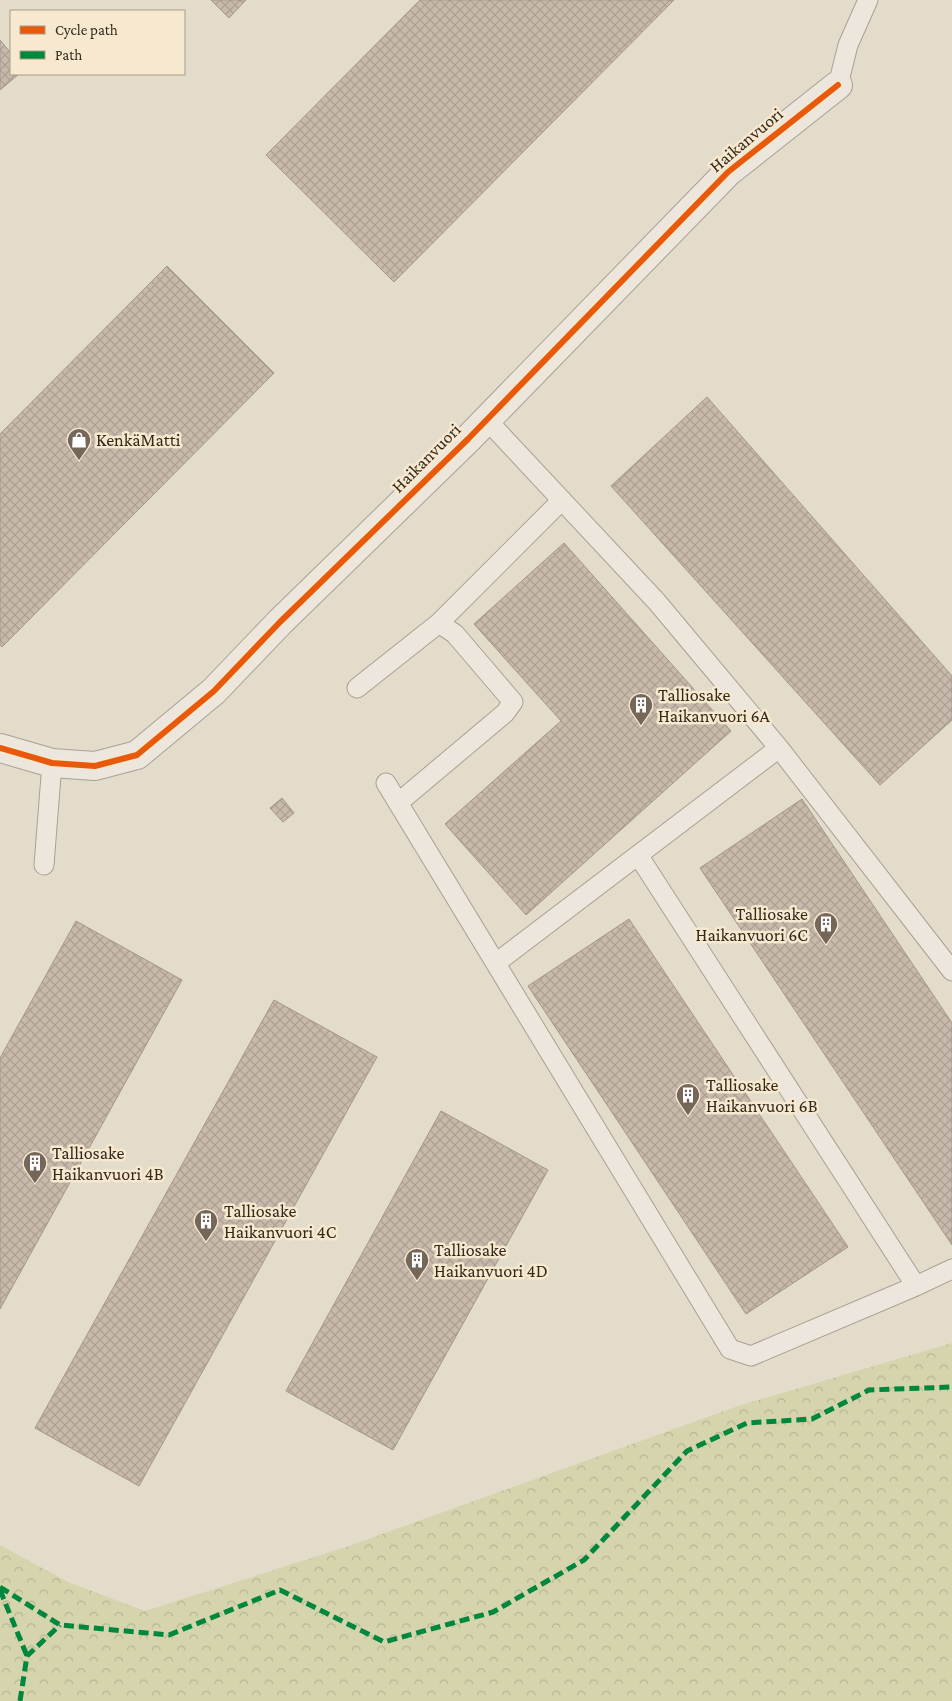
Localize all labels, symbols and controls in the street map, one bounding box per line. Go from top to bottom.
legend [10,10,185,75]
text: Cycle path [55,22,118,39]
text: Path [55,47,82,63]
street label: Haikanvuori [705,103,787,176]
street label: Haikanvuori [387,419,465,497]
shop icon: KenkäMatti [66,427,92,461]
place label: KenkäMatti [96,430,181,450]
place label: Talliosake Haikanvuori 6A [658,685,771,726]
building icon: Talliosake Haikanvuori 6A [628,692,654,726]
place label: Talliosake Haikanvuori 6C [696,904,808,945]
building icon: Talliosake Haikanvuori 6C [813,911,839,945]
place label: Talliosake Haikanvuori 6B [706,1075,818,1116]
building icon: Talliosake Haikanvuori 6B [675,1082,701,1116]
place label: Talliosake Haikanvuori 4B [52,1143,164,1184]
building icon: Talliosake Haikanvuori 4B [22,1150,48,1184]
place label: Talliosake Haikanvuori 4C [224,1201,337,1242]
building icon: Talliosake Haikanvuori 4C [193,1208,219,1242]
place label: Talliosake Haikanvuori 4D [434,1240,548,1281]
building icon: Talliosake Haikanvuori 4D [404,1247,430,1281]

